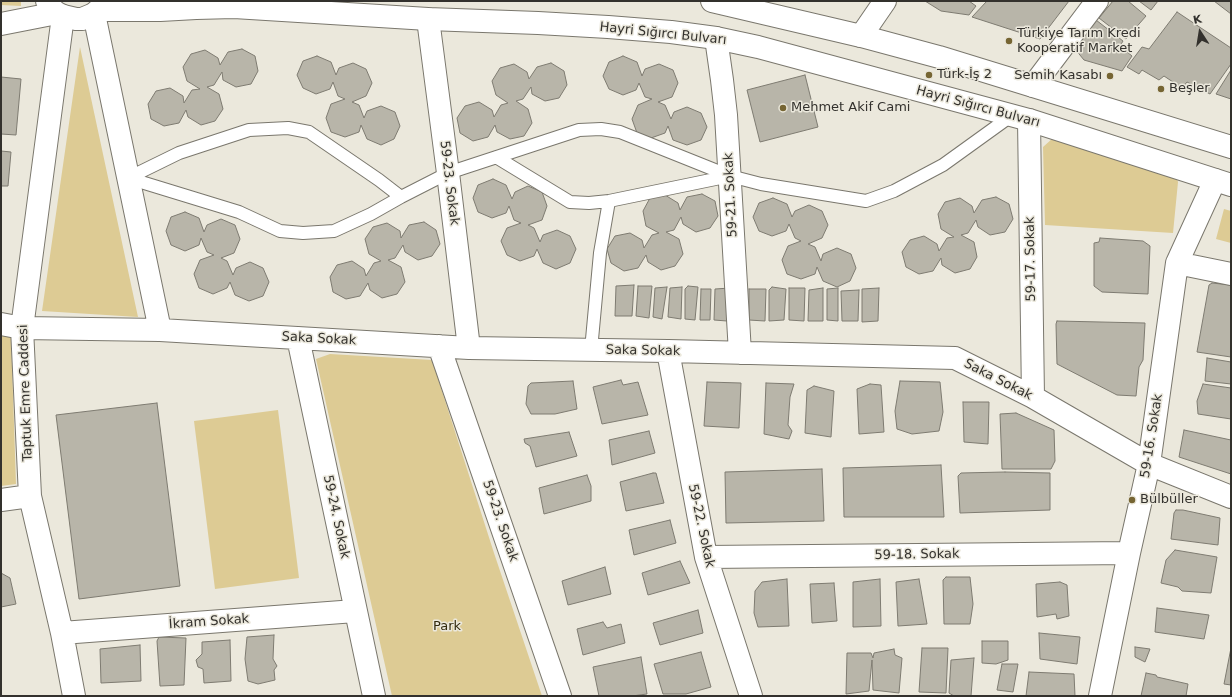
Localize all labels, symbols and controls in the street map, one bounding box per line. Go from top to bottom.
north arrow [1180,12,1220,52]
text: K [1192,13,1203,27]
street label: Hayri Sığırcı Bulvarı [599,20,727,48]
place label: Türkiye Tarım Kredi Kooperatif Market [1017,26,1141,57]
marker: Türkiye Tarım Kredi Kooperatif Market [1004,36,1014,46]
place label: Türk-İş 2 [937,67,992,83]
place label: Semih Kasabı [1014,68,1102,84]
marker: Türk-İş 2 [924,70,934,80]
marker: Semih Kasabı [1105,71,1115,81]
place label: Beşler [1169,81,1210,97]
street label: Hayri Sığırcı Bulvarı [914,83,1042,131]
marker: Beşler [1156,84,1166,94]
place label: Mehmet Akif Cami [791,100,910,116]
marker: Mehmet Akif Cami [778,103,788,113]
street label: 59-23. Sokak [436,140,462,226]
street label: 59-21. Sokak [721,152,741,238]
street label: 59-17. Sokak [1022,216,1040,302]
street label: Taptuk Emre Caddesi [16,324,36,462]
street label: Saka Sokak [281,329,357,349]
street label: Saka Sokak [606,343,680,359]
street label: Saka Sokak [961,356,1035,404]
street label: 59-16. Sokak [1138,393,1166,479]
street label: 59-24. Sokak [320,474,352,560]
street label: 59-23. Sokak [479,478,521,564]
street label: 59-22. Sokak [685,483,717,569]
place label: Bülbüller [1140,492,1198,508]
marker: Bülbüller [1127,495,1137,505]
street label: 59-18. Sokak [874,546,960,564]
street label: İkram Sokak [168,611,250,633]
park label: Park [433,619,461,635]

